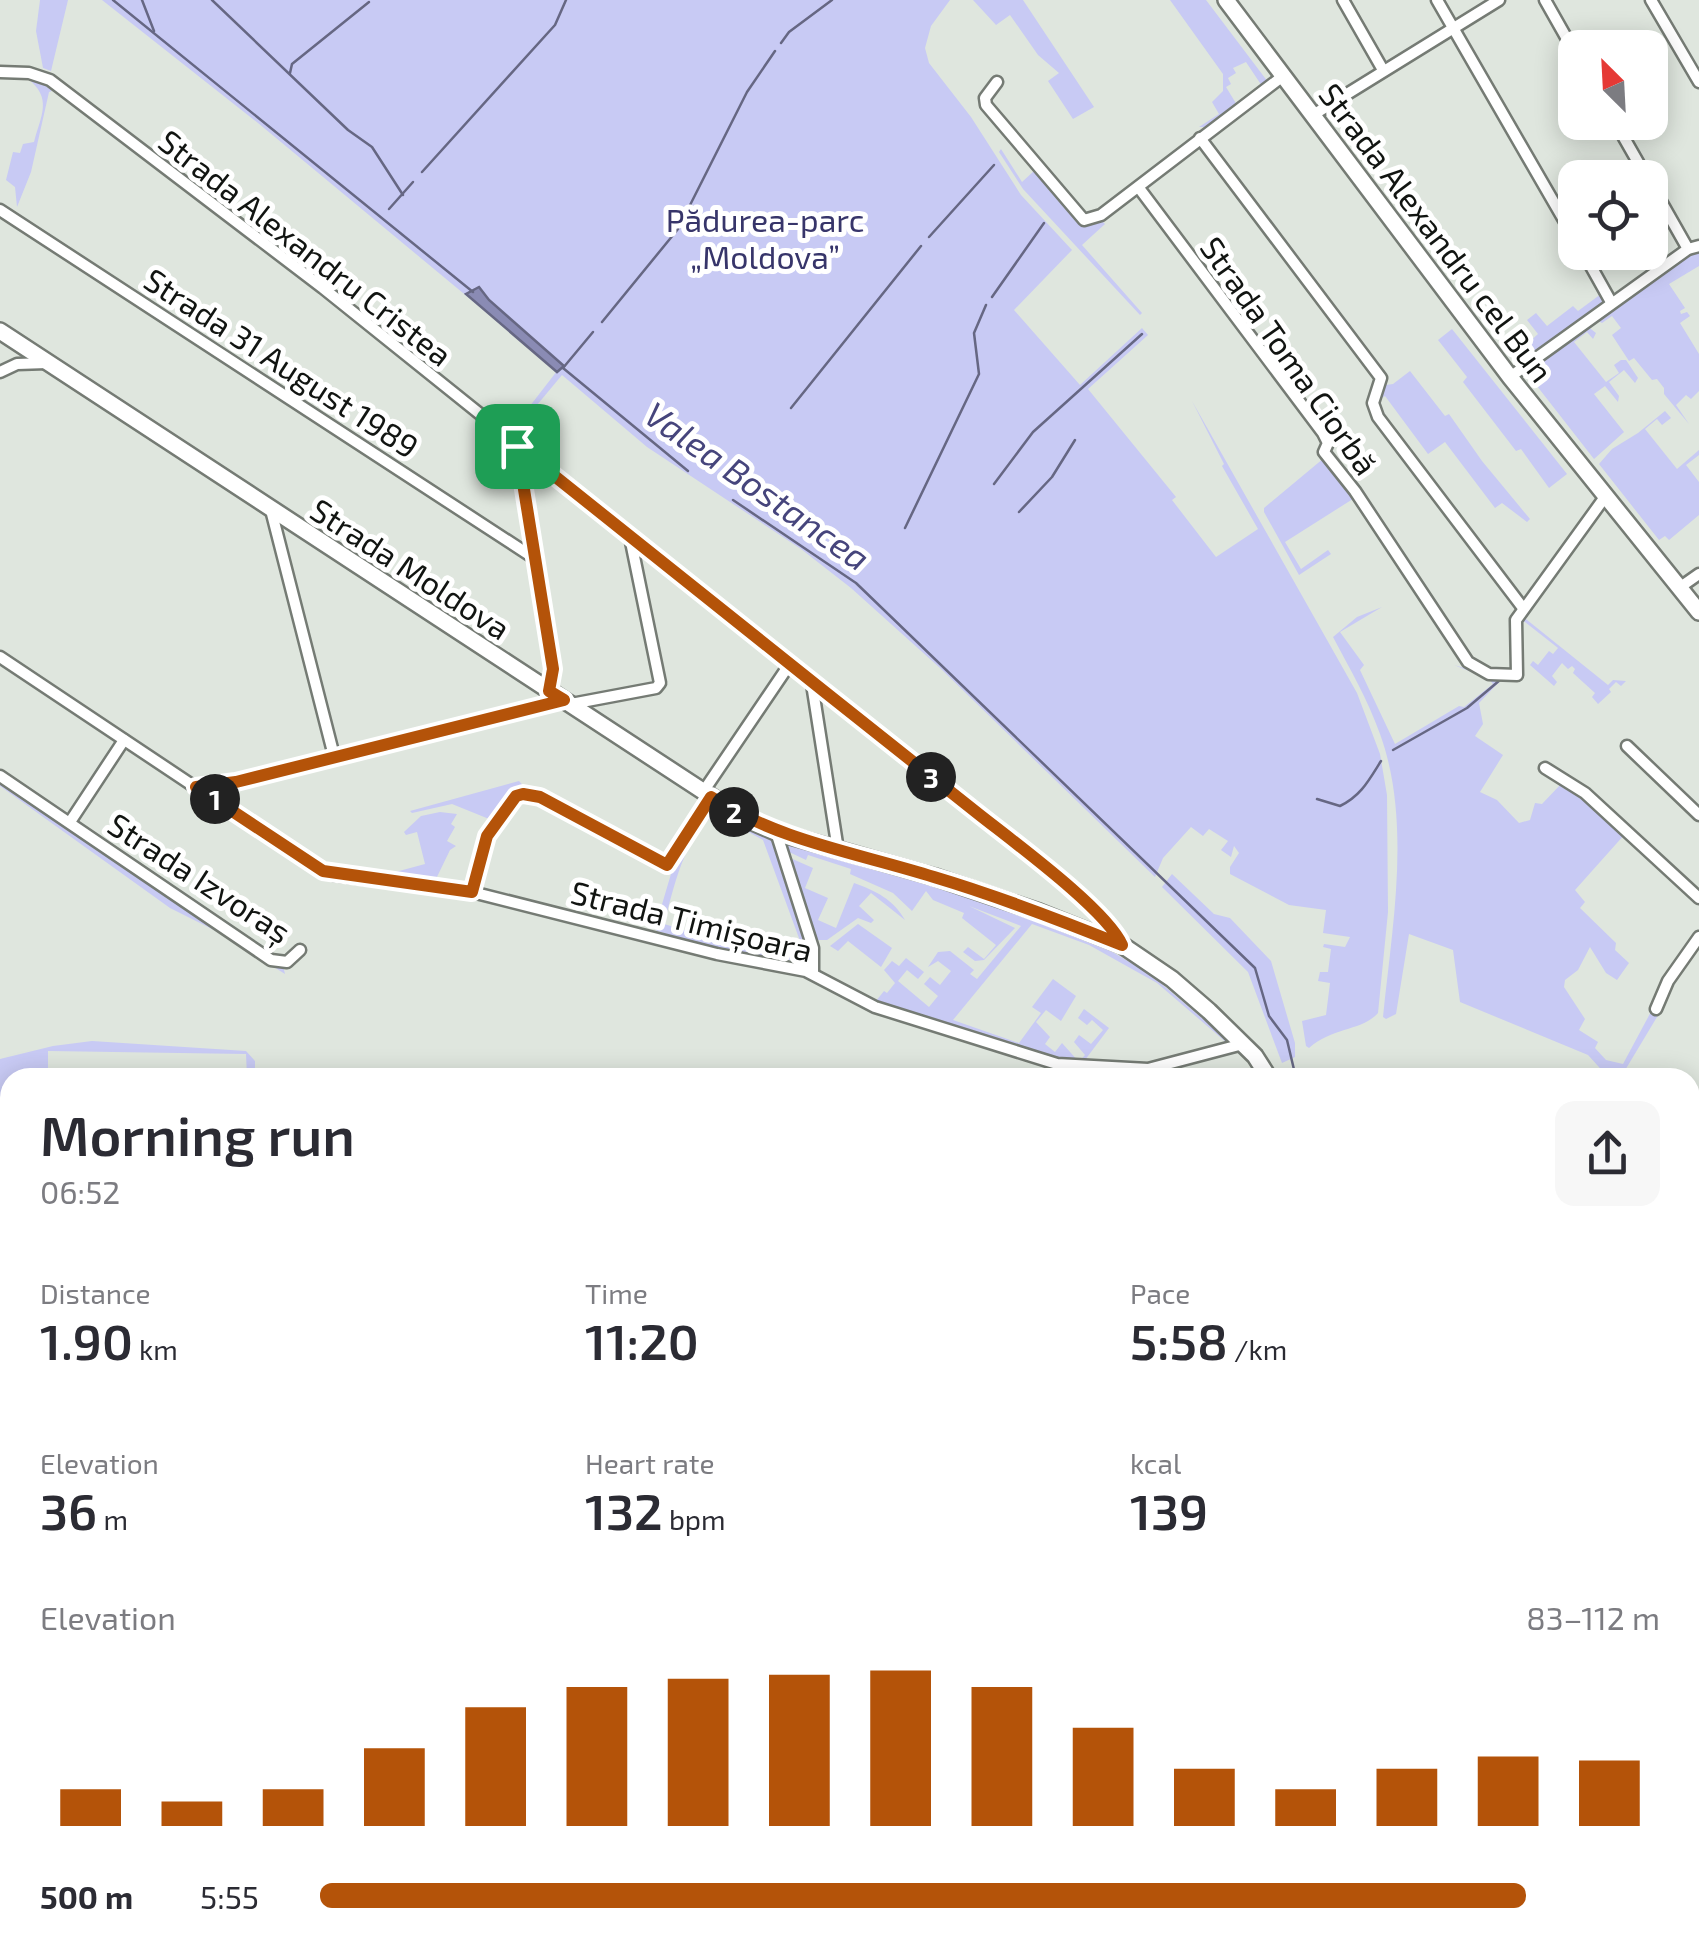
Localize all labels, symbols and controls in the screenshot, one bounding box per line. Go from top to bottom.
north arrow [1558,30,1668,140]
map controls [1558,30,1668,270]
street label: Strada Alexandru cel Bun [1312,75,1562,389]
street label: Strada Alexandru Cristea [152,121,460,373]
button: locate [1558,160,1668,270]
park label: Pădurea-parc „Moldova” [666,200,864,275]
street label: Strada Toma Ciorbă [1194,229,1386,481]
street label: Strada 31 August 1989 [138,259,426,465]
water label: Valea Bostancea [637,392,879,578]
pin [475,404,560,489]
icon: arrive [490,419,545,474]
street label: Strada Moldova [304,489,518,647]
pin: 3 [906,752,956,802]
text: 3 [923,760,939,794]
pin: 1 [190,774,240,824]
text: 1 [209,782,221,816]
pin: 2 [709,787,759,837]
text: 2 [726,795,742,829]
street label: Strada Izvoraș [100,804,298,953]
street label: Strada Timișoara [567,872,817,971]
text: Morning run [40,1101,355,1167]
button: share [1555,1101,1660,1206]
text: 06:52 [40,1172,120,1210]
text: Distance [40,1276,151,1310]
text: Time [585,1276,648,1310]
text: Pace [1130,1276,1190,1310]
text: 1.90 [40,1310,133,1370]
text: 11:20 [585,1310,699,1370]
text: 5:58 [1130,1310,1228,1370]
text: km [133,1332,178,1366]
text: /km [1228,1332,1287,1366]
text: Elevation [40,1446,159,1480]
text: Heart rate [585,1446,715,1480]
text: kcal [1130,1446,1181,1480]
text: 36 [40,1480,97,1540]
text: 132 [585,1480,663,1540]
text: 139 [1130,1480,1208,1540]
text: m [97,1502,128,1536]
text: bpm [663,1502,726,1536]
text: Elevation [40,1598,176,1636]
text: 83–112 m [1526,1598,1660,1636]
text: 500 m [40,1877,133,1915]
text: 5:55 [200,1877,259,1915]

